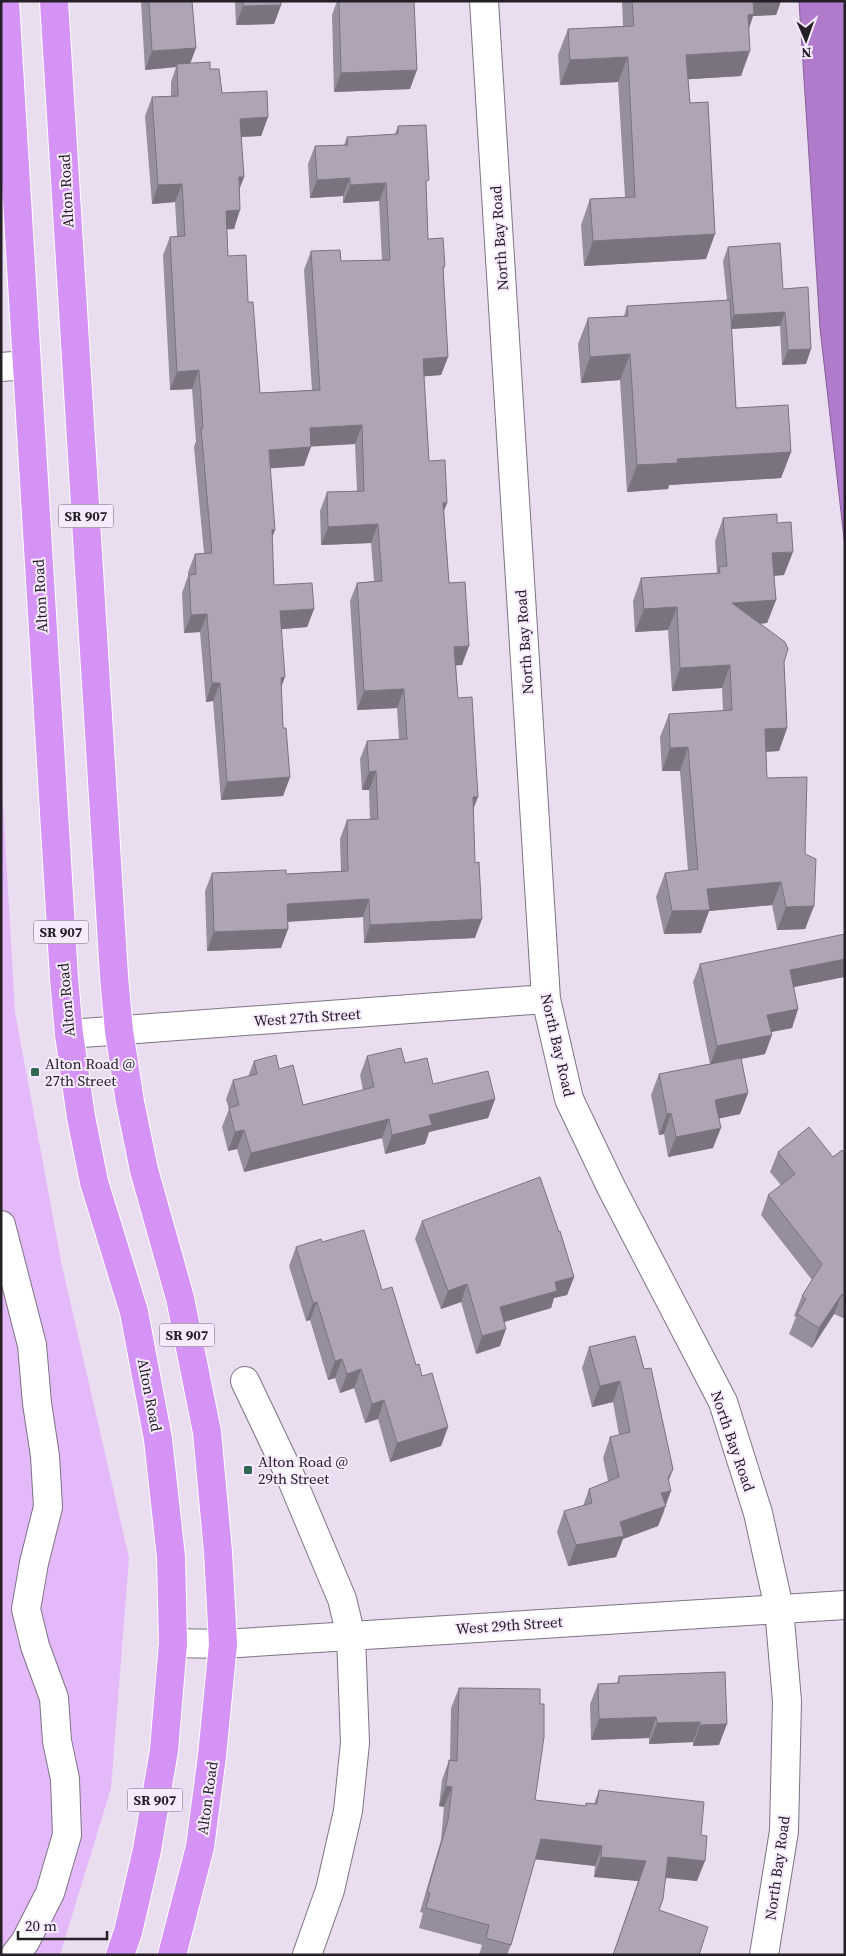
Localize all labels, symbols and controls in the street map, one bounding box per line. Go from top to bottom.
north arrow [781,15,831,65]
text: N [801,43,812,63]
street label: Alton Road [54,153,78,229]
street label: North Bay Road [485,184,513,291]
road number: SR 907 [58,504,114,528]
street label: Alton Road [28,558,52,634]
street label: North Bay Road [510,588,538,695]
road number: SR 907 [34,920,88,944]
street label: Alton Road [52,962,80,1038]
street label: North Bay Road [536,991,580,1099]
street label: West 27th Street [253,1003,361,1031]
place label: Alton Road @ 27th Street [45,1053,135,1091]
marker: Alton Road @ 27th Street [29,1066,41,1078]
road number: SR 907 [160,1324,214,1346]
street label: Alton Road [133,1357,167,1434]
street label: North Bay Road [706,1388,760,1495]
place label: Alton Road @ 29th Street [258,1451,348,1489]
marker: Alton Road @ 29th Street [242,1464,254,1476]
street label: West 29th Street [455,1611,563,1639]
street label: Alton Road [191,1759,223,1836]
road number: SR 907 [128,1788,182,1812]
street label: North Bay Road [759,1814,795,1922]
scale bar [18,1908,106,1940]
text: 20 m [25,1915,57,1936]

